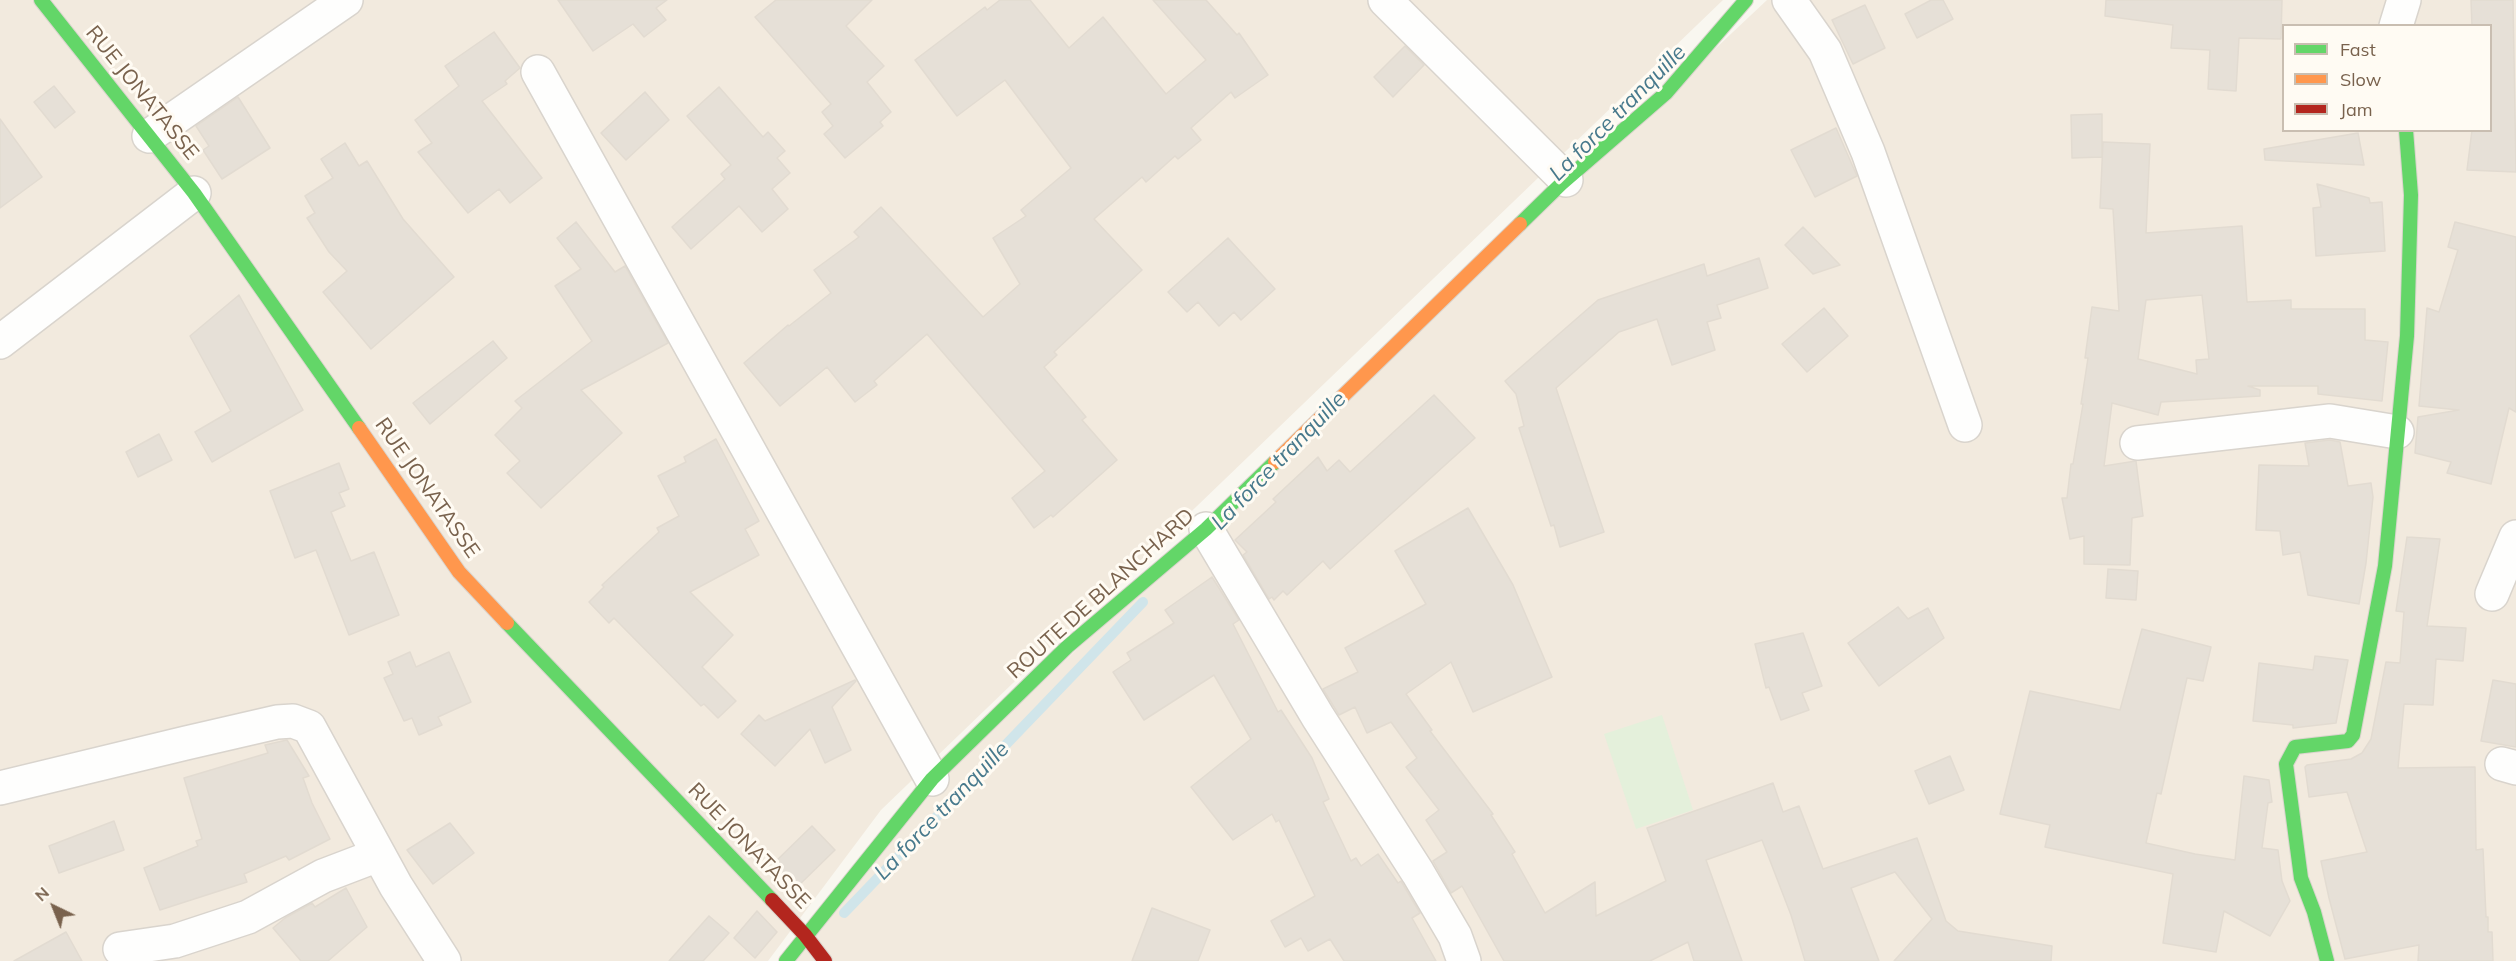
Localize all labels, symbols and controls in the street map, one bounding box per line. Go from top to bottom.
street label: RUE JONATASSE [80,21,204,165]
legend [2282,24,2492,132]
text: Fast [2340,38,2376,61]
water label: La force tranquille [1544,39,1692,187]
text: Slow [2340,68,2381,91]
text: Jam [2340,98,2373,121]
water label: La force tranquille [1206,386,1352,536]
street label: RUE JONATASSE [369,413,485,563]
street label: ROUTE DE BLANCHARD [1002,503,1200,685]
water label: La force tranquille [869,736,1015,886]
street label: RUE JONATASSE [683,778,815,914]
north arrow [24,877,84,937]
text: N [30,882,53,905]

